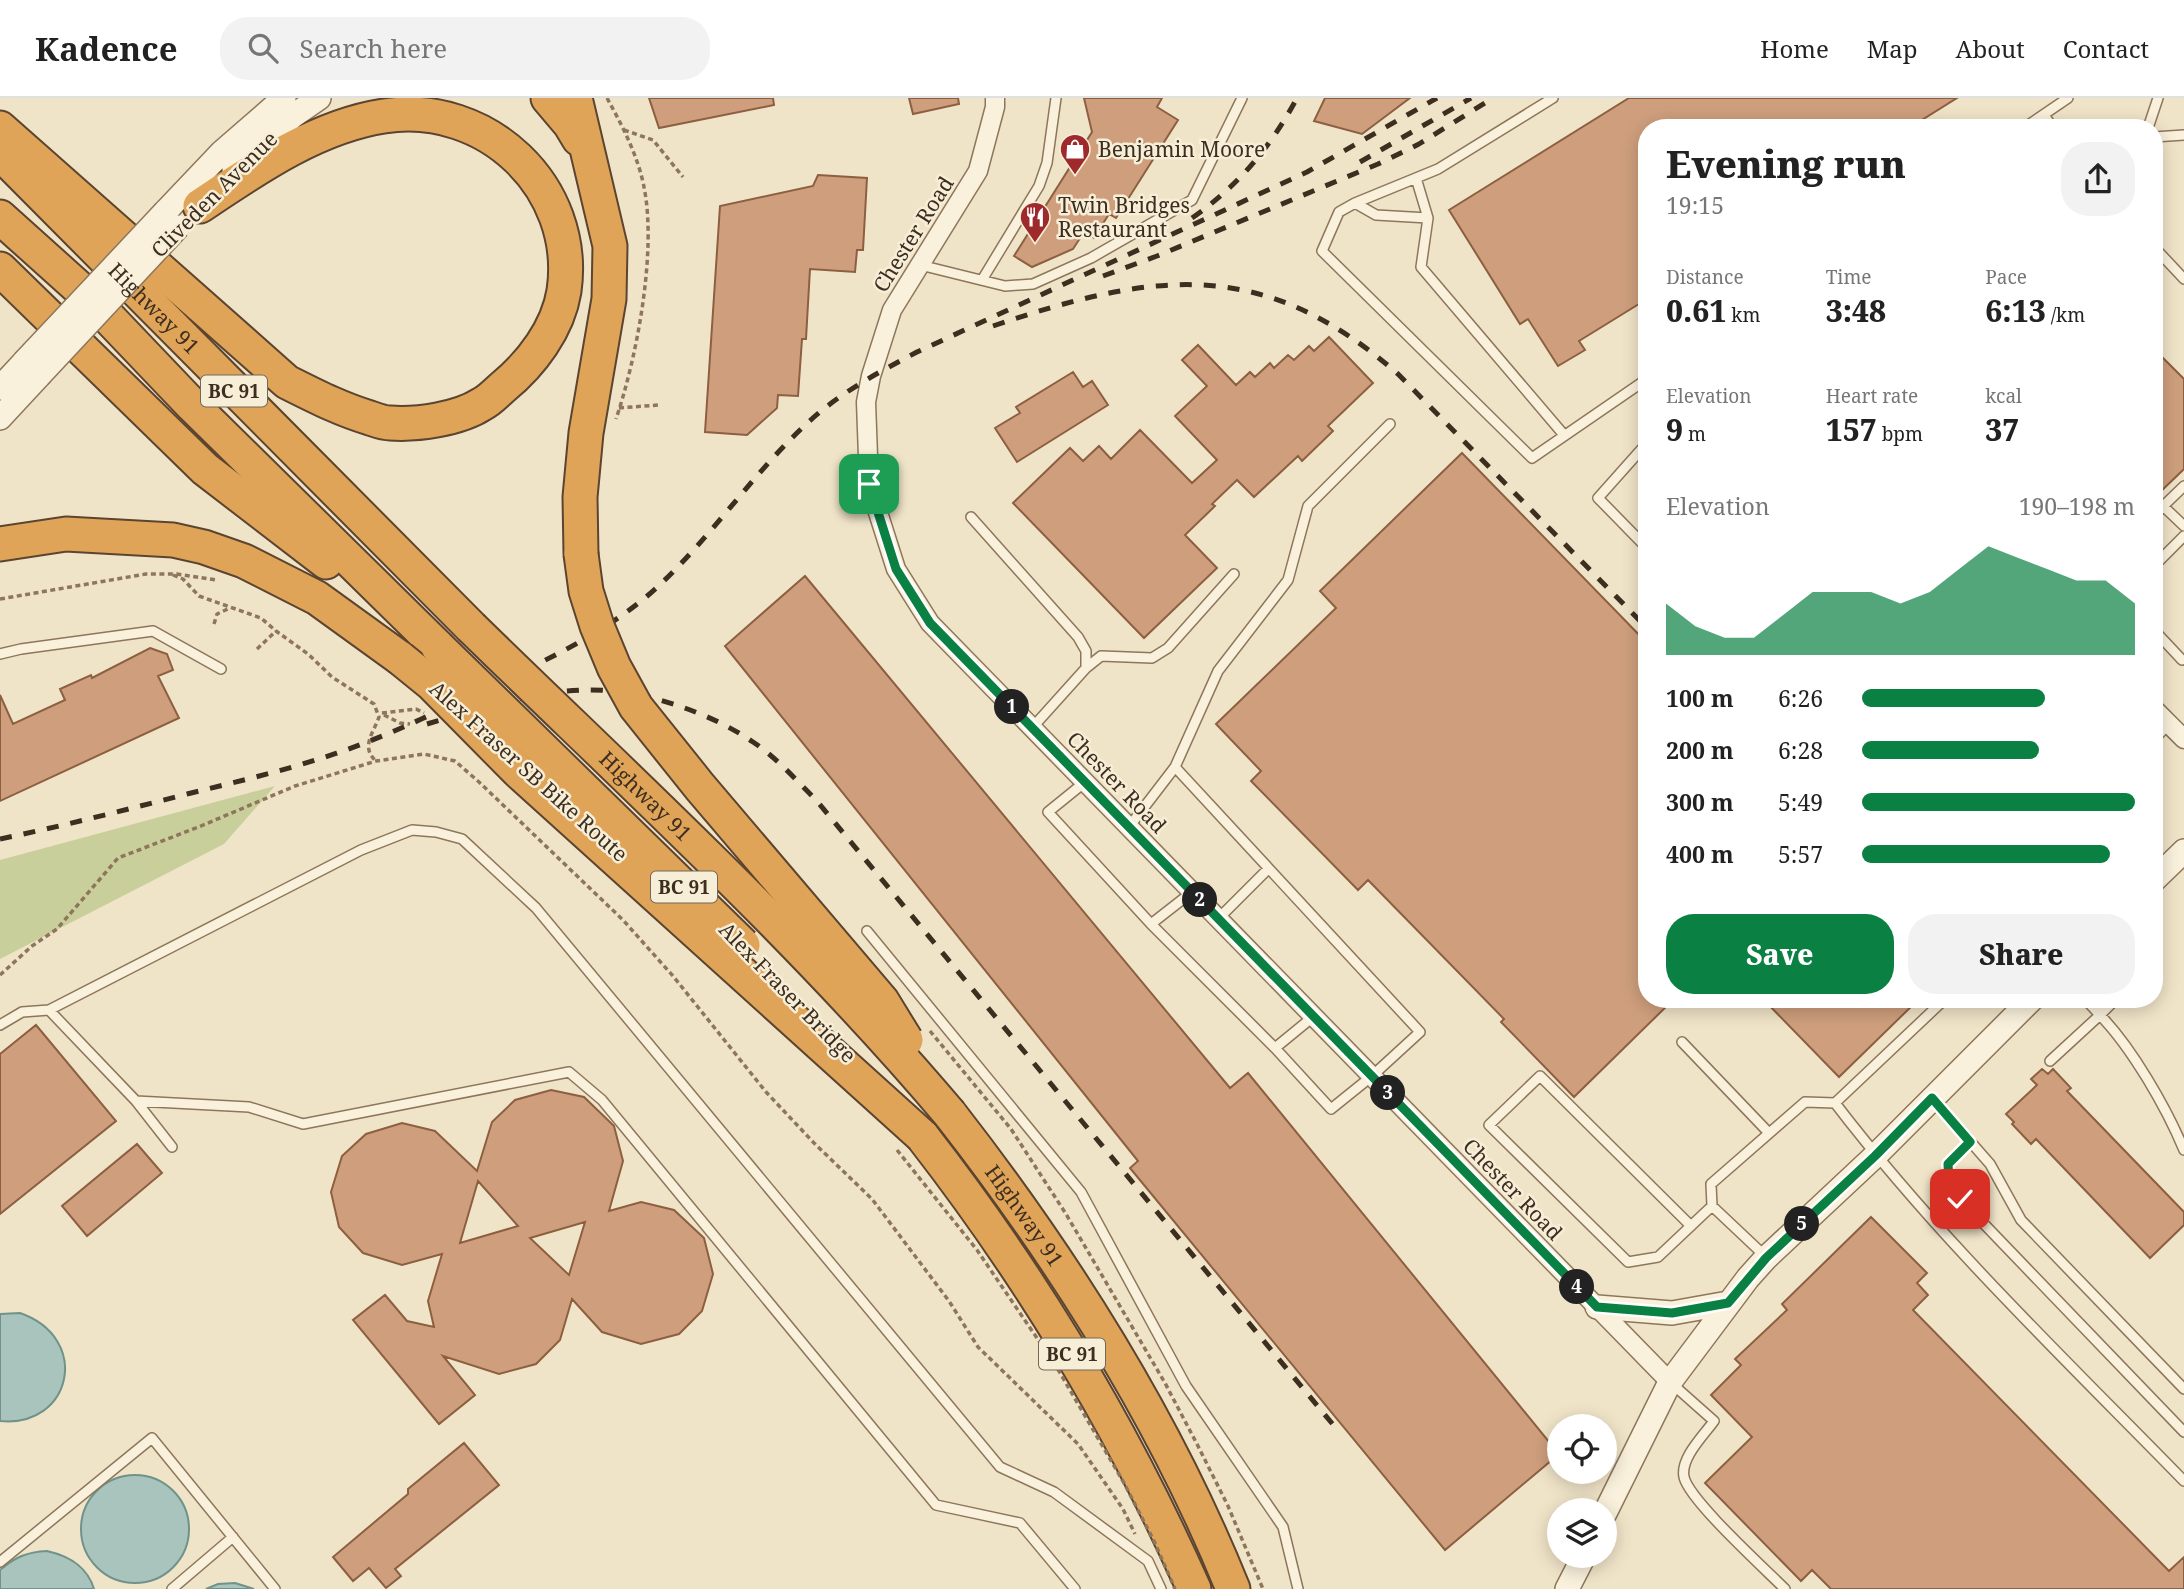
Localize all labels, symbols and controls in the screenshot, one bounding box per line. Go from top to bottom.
search box [220,17,710,80]
text: Kadence [35,26,178,71]
icon: search [244,29,282,67]
text: Search here [300,30,447,66]
text: Home [1760,32,1829,65]
text: Map [1867,32,1918,65]
text: About [1956,32,2025,65]
text: Contact [2063,32,2149,65]
street label: Cliveden Avenue [145,125,283,263]
shop icon: Benjamin Moore [1058,132,1092,176]
place label: Benjamin Moore [1098,135,1265,163]
text: Evening run [1666,137,1906,189]
button: share [2061,142,2135,216]
street label: Chester Road [866,171,960,297]
text: 19:15 [1666,189,1724,221]
place label: Twin Bridges Restaurant [1058,191,1190,243]
restaurant icon: Twin Bridges Restaurant [1018,200,1052,244]
street label: Highway 91 [103,256,206,360]
text: Distance [1666,264,1744,290]
text: Time [1826,264,1872,290]
text: Pace [1985,264,2027,290]
text: 0.61 [1666,290,1726,331]
text: 3:48 [1826,290,1886,331]
text: 6:13 [1985,290,2046,331]
text: km [1726,302,1760,328]
text: /km [2046,302,2085,328]
road number: BC 91 [201,376,267,406]
text: Elevation [1666,383,1752,409]
text: Heart rate [1826,383,1918,409]
text: kcal [1985,383,2022,409]
text: 9 [1666,409,1683,450]
text: 157 [1826,409,1877,450]
text: 37 [1985,409,2019,450]
text: m [1683,421,1706,447]
text: bpm [1877,421,1923,447]
pin [839,454,899,514]
icon: arrive [850,465,888,503]
text: Elevation [1666,490,1770,522]
text: 190–198 m [2019,490,2135,522]
street label: Alex Fraser SB Bike Route [424,674,634,868]
text: 100 m [1666,682,1734,714]
text: 6:26 [1778,682,1823,714]
pin: 1 [995,690,1030,724]
text: 1 [1006,693,1017,719]
street label: Chester Road [1061,725,1173,839]
text: 200 m [1666,734,1734,766]
text: 6:28 [1778,734,1823,766]
street label: Highway 91 [594,745,698,847]
text: 300 m [1666,786,1734,818]
text: 5:49 [1778,786,1823,818]
text: 400 m [1666,838,1734,870]
text: 5:57 [1778,838,1823,870]
road number: BC 91 [651,872,717,902]
pin: 2 [1182,882,1218,918]
text: 2 [1194,886,1205,912]
button: Save [1666,914,1894,994]
button: Share [1908,914,2135,994]
street label: Alex Fraser Bridge [713,915,863,1069]
pin: 3 [1370,1076,1406,1110]
text: 3 [1382,1079,1393,1105]
street label: Chester Road [1457,1132,1569,1246]
street label: Highway 91 [979,1159,1070,1272]
pin [1930,1169,1990,1229]
icon: check [1941,1180,1979,1218]
pin: 5 [1784,1206,1820,1242]
text: 5 [1796,1210,1807,1236]
pin: 4 [1560,1270,1594,1304]
text: 4 [1571,1273,1582,1299]
road number: BC 91 [1039,1338,1105,1370]
map controls [1547,1414,1617,1568]
button: locate [1547,1414,1617,1484]
button: layers [1547,1498,1617,1568]

